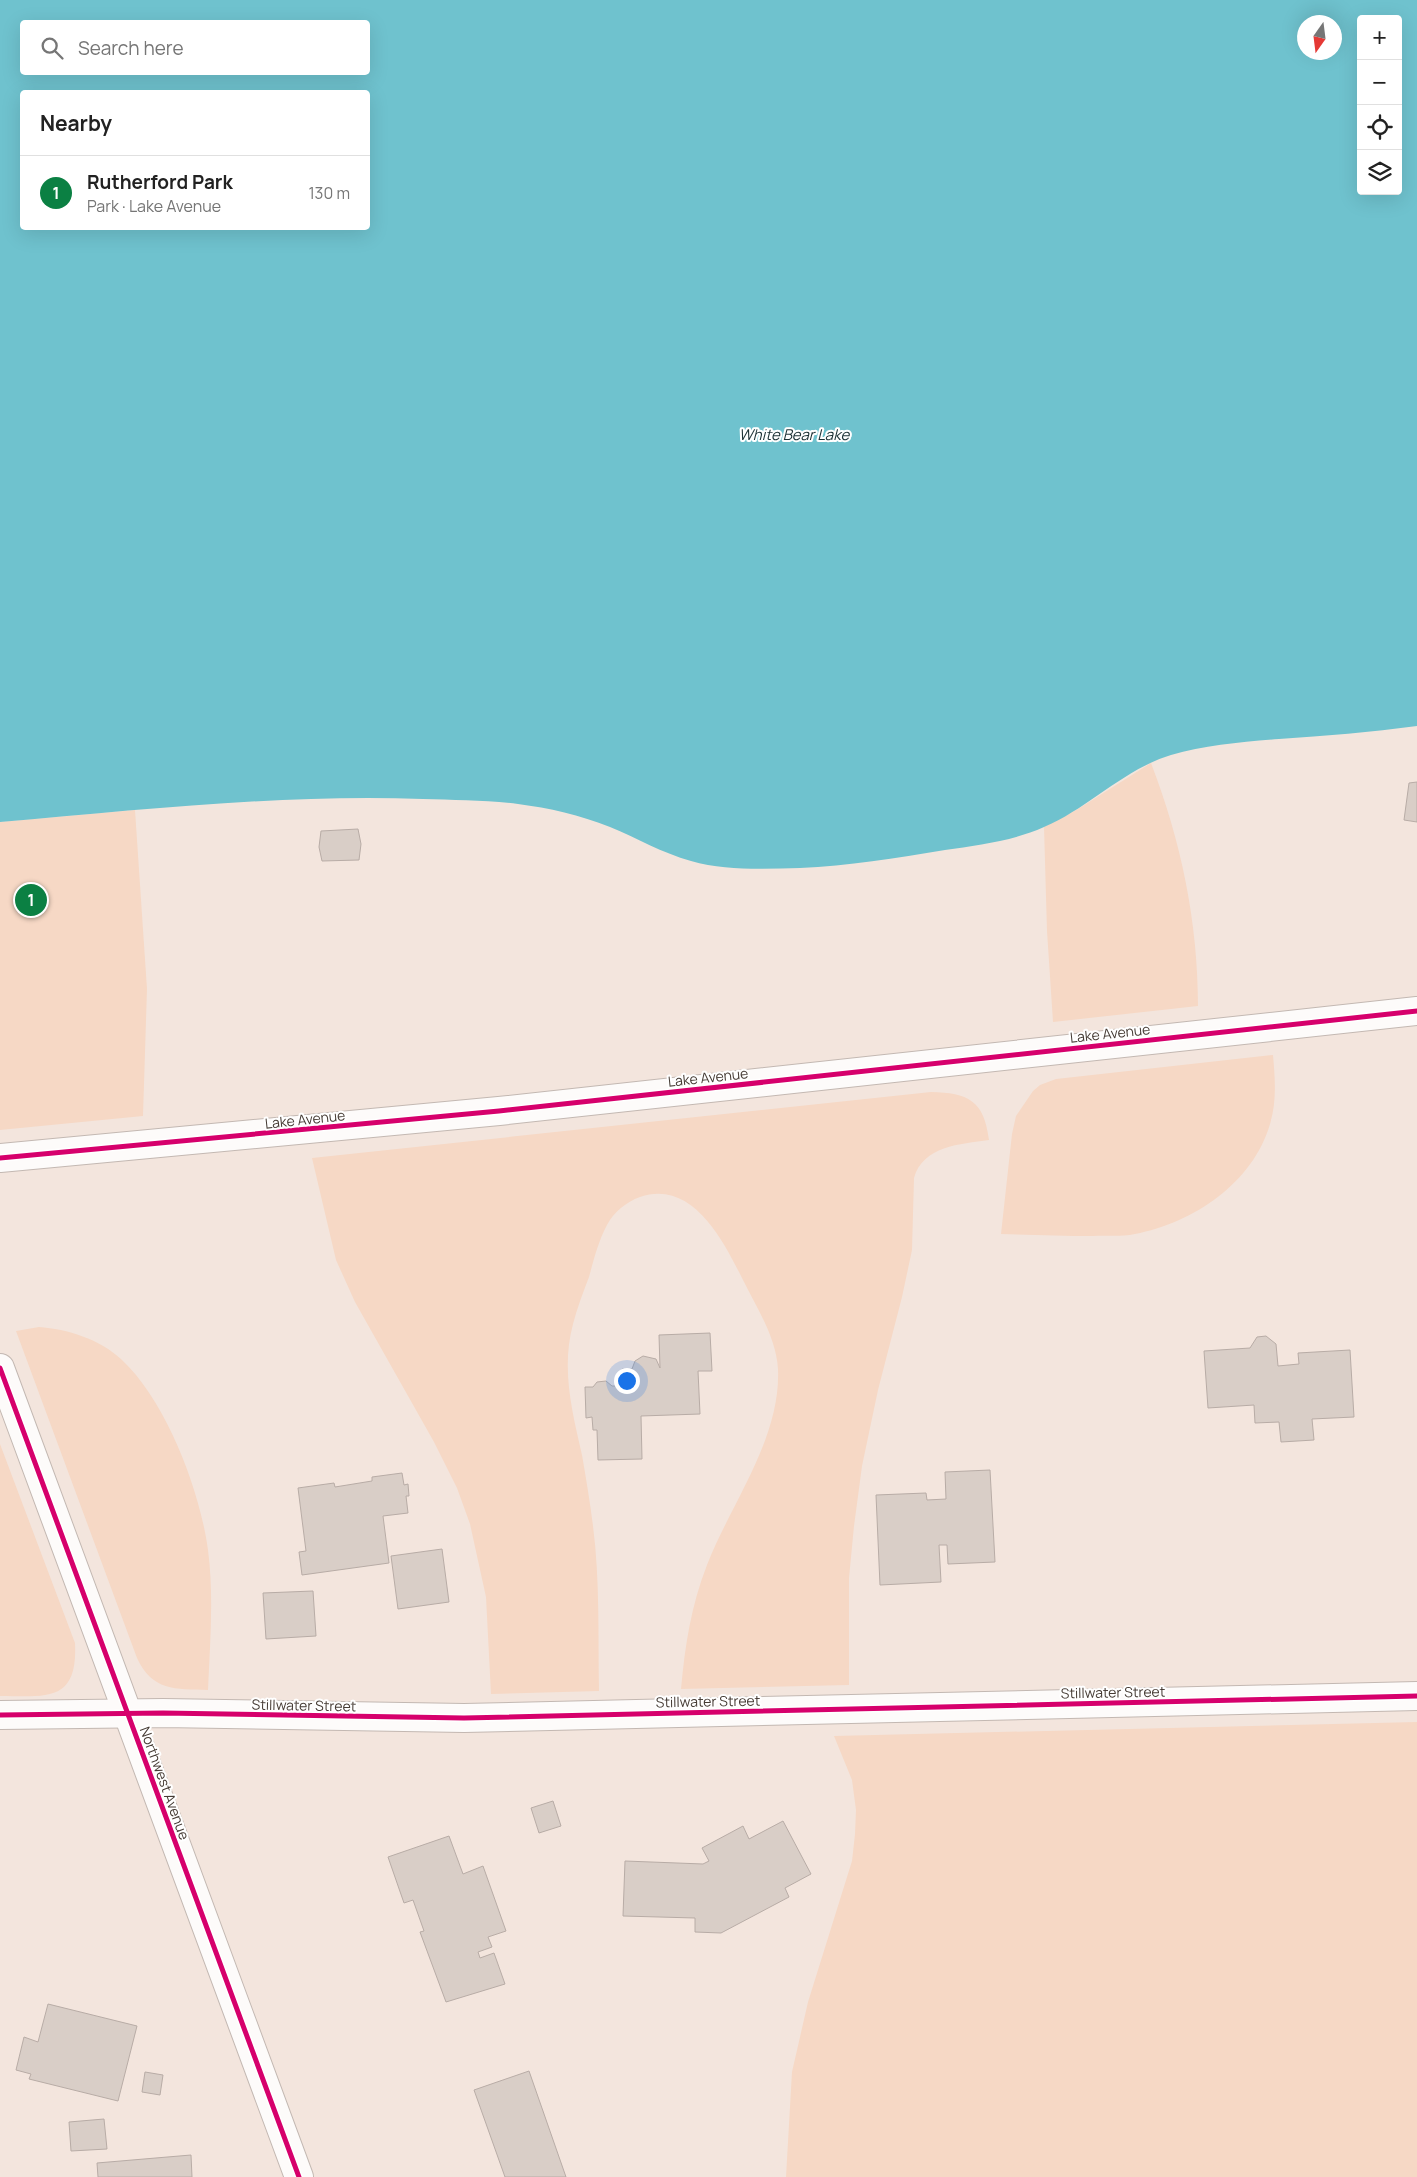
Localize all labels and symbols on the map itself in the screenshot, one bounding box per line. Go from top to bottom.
north arrow [1297,15,1342,60]
water label: White Bear Lake [739,424,850,445]
pin: 1 [15,881,47,919]
street label: Lake Avenue [1069,1019,1151,1047]
street label: Lake Avenue [667,1063,749,1091]
street label: Lake Avenue [264,1105,346,1133]
your location [614,1368,640,1394]
street label: Stillwater Street [1061,1682,1166,1702]
street label: Stillwater Street [656,1691,761,1711]
street label: Stillwater Street [252,1695,357,1715]
street label: Northwest Avenue [136,1724,194,1842]

